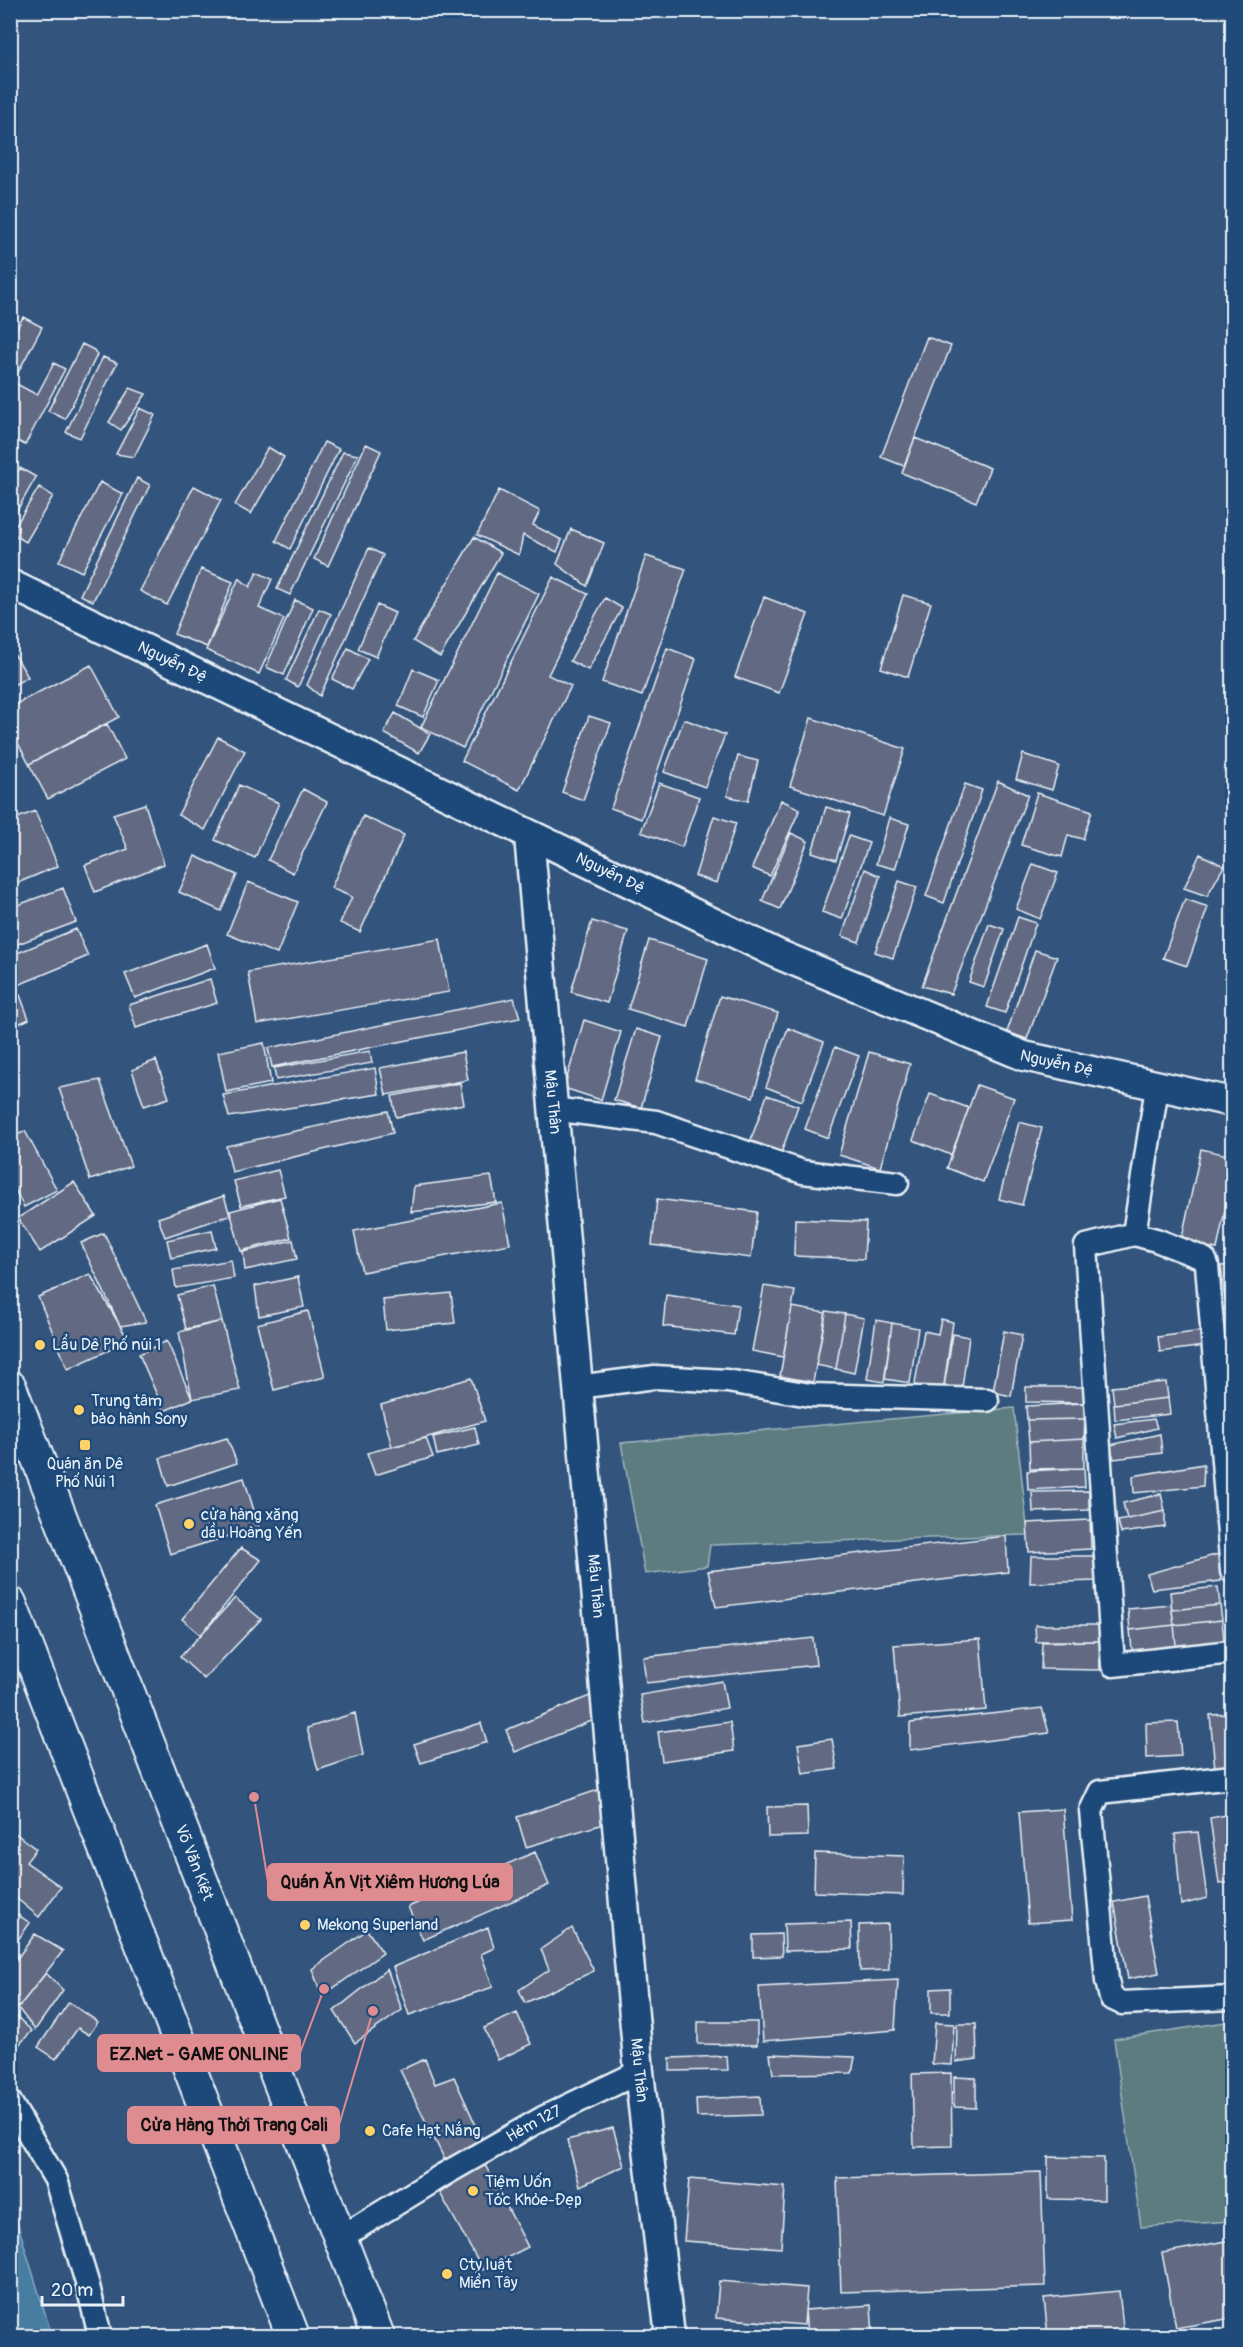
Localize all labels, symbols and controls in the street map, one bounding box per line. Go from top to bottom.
street label: Nguyễn Đệ [134,637,210,687]
street label: Nguyễn Đệ [572,848,648,898]
street label: Nguyễn Đệ [1018,1045,1095,1081]
street label: Mậu Thân [540,1069,565,1135]
place label: Lẩu Dê Phố núi 1 [52,1334,161,1355]
marker: Lẩu Dê Phố núi 1 [33,1338,47,1352]
place label: Trung tâm bảo hành Sony [91,1391,188,1429]
marker: Trung tâm bảo hành Sony [72,1403,86,1417]
marker: Quán ăn Dê Phố Núi 1 [78,1438,92,1452]
place label: Quán ăn Dê Phố Núi 1 [46,1454,124,1492]
place label: cửa hàng xăng dầu Hoàng Yến [201,1505,302,1543]
marker: cửa hàng xăng dầu Hoàng Yến [182,1517,196,1531]
street label: Mậu Thân [583,1553,609,1619]
street label: Võ Văn Kiệt [171,1822,218,1904]
callout: Quán Ăn Vịt Xiêm Hương Lúa [268,1864,512,1900]
text: Quán Ăn Vịt Xiêm Hương Lúa [280,1871,500,1894]
place label: Mekong Superland [317,1915,438,1935]
marker: Mekong Superland [298,1918,312,1932]
callout: EZ.Net - GAME ONLINE [98,2035,300,2071]
street label: Mậu Thân [626,2037,652,2103]
text: EZ.Net - GAME ONLINE [110,2043,289,2066]
street label: Hẻm 127 [503,2100,565,2147]
callout: Cửa Hàng Thời Trang Cali [128,2107,339,2143]
text: Cửa Hàng Thời Trang Cali [141,2114,327,2137]
place label: Cafe Hạt Nắng [382,2121,480,2141]
marker: Cafe Hạt Nắng [363,2124,377,2138]
place label: Tiệm Uốn Tóc Khỏe-Đẹp [485,2172,582,2210]
marker: Tiệm Uốn Tóc Khỏe-Đẹp [466,2184,480,2198]
place label: Cty luật Miền Tây [459,2255,518,2293]
marker: Cty luật Miền Tây [440,2267,454,2281]
scale bar [42,2269,123,2307]
text: 20 m [51,2279,93,2302]

